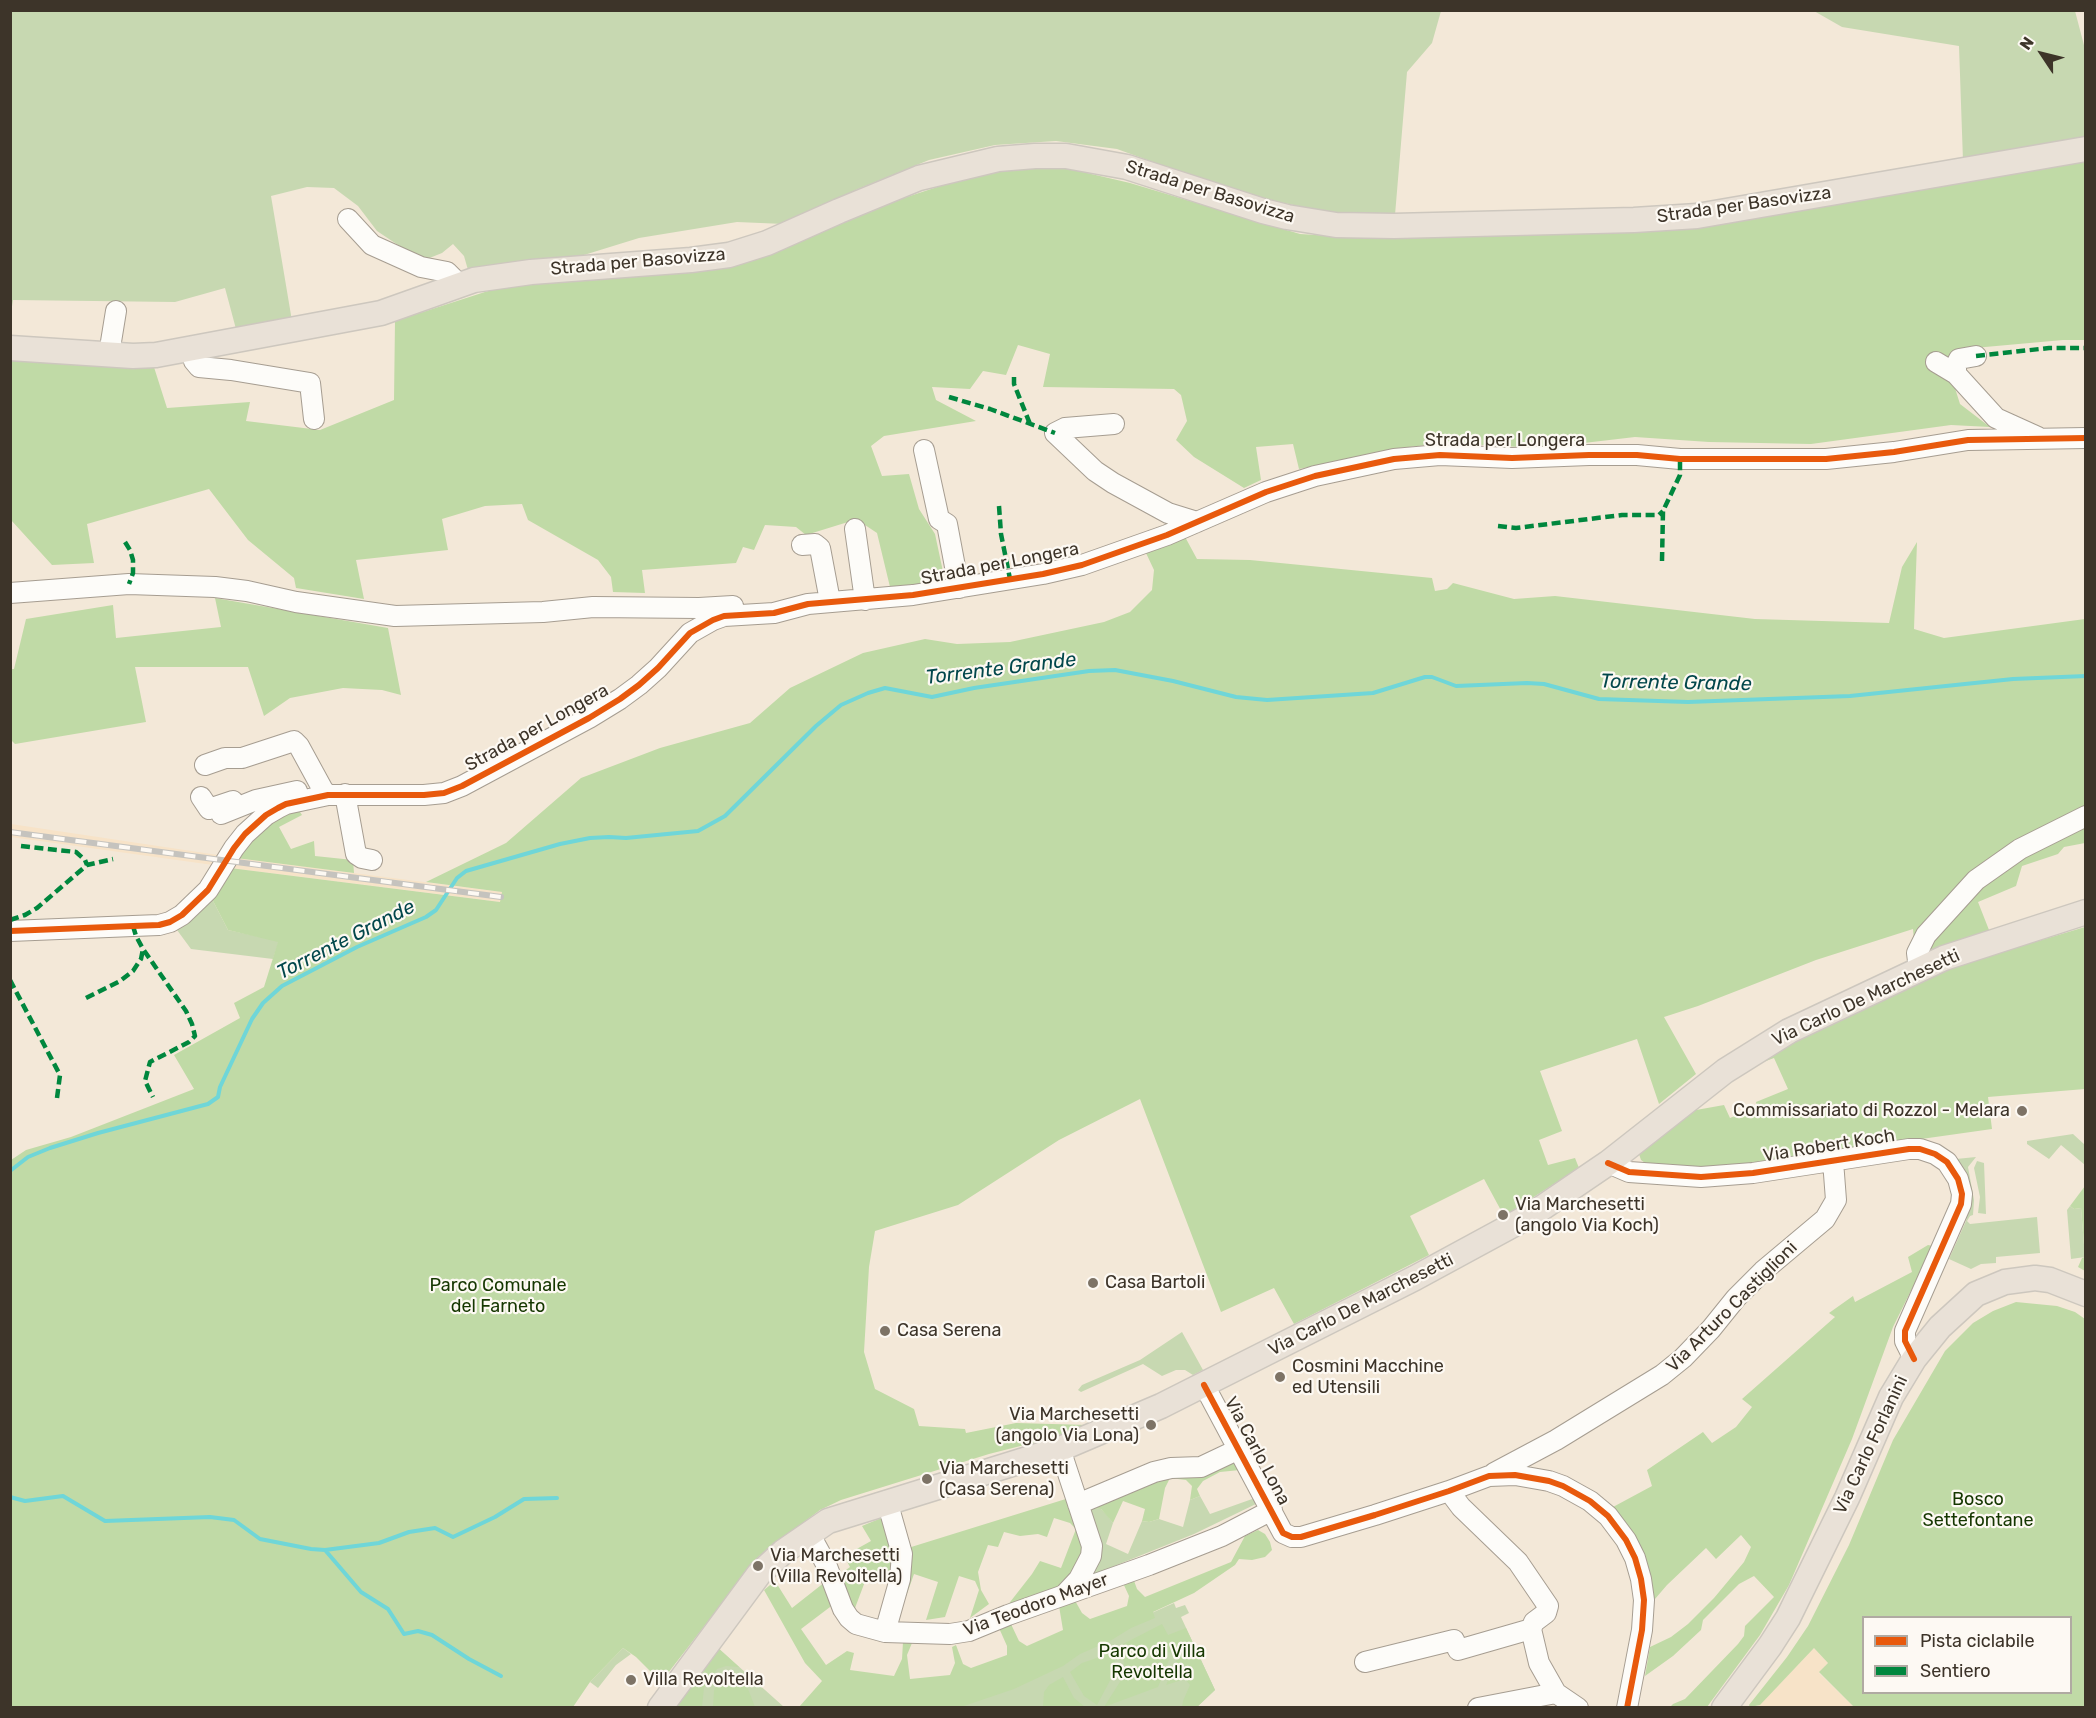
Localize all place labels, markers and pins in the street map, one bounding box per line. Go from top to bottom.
place label: Commissariato di Rozzol - Melara [1733,1100,2010,1122]
marker: Commissariato di Rozzol - Melara [2015,1104,2029,1118]
place label: Via Marchesetti (angolo Via Koch) [1515,1194,1659,1236]
marker: Via Marchesetti (angolo Via Koch) [1496,1208,1510,1222]
place label: Casa Bartoli [1105,1272,1205,1294]
marker: Casa Bartoli [1086,1276,1100,1290]
place label: Casa Serena [897,1320,1001,1342]
marker: Casa Serena [878,1324,892,1338]
place label: Cosmini Macchine ed Utensili [1292,1356,1444,1398]
marker: Cosmini Macchine ed Utensili [1273,1370,1287,1384]
place label: Via Marchesetti (angolo Via Lona) [996,1404,1139,1446]
marker: Via Marchesetti (angolo Via Lona) [1144,1418,1158,1432]
place label: Via Marchesetti (Casa Serena) [939,1458,1069,1500]
marker: Via Marchesetti (Casa Serena) [920,1472,934,1486]
place label: Via Marchesetti (Villa Revoltella) [770,1545,902,1588]
marker: Via Marchesetti (Villa Revoltella) [751,1559,765,1573]
place label: Villa Revoltella [643,1669,764,1691]
marker: Villa Revoltella [624,1673,638,1687]

